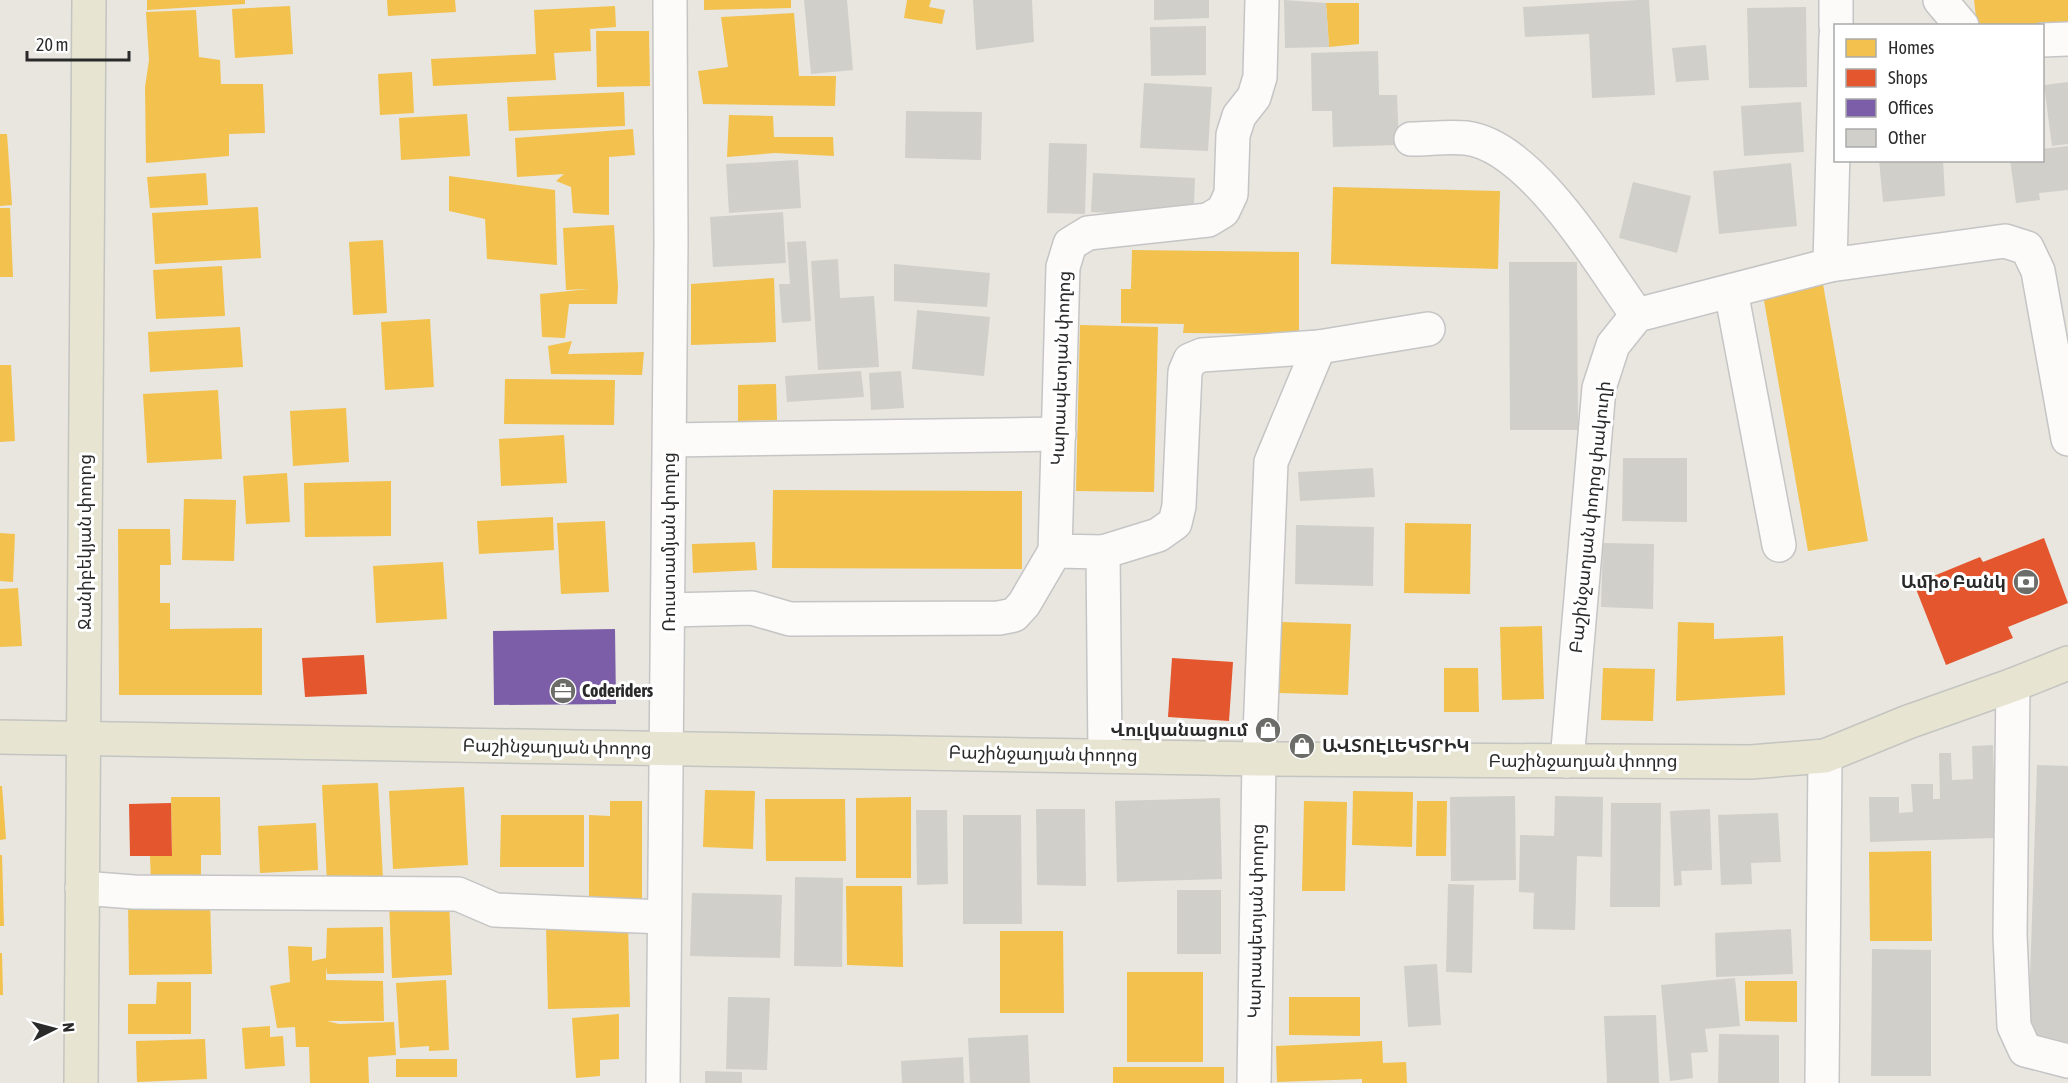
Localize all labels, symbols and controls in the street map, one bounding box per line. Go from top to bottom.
scale bar [27,24,129,62]
legend [1834,24,2044,162]
text: 20 m [36,34,68,55]
text: Homes [1888,37,1934,58]
text: Shops [1888,67,1928,88]
text: Offices [1888,97,1934,118]
text: Other [1888,127,1927,148]
street label: Կարապետյան փողոց [1047,270,1074,466]
street label: Բաշինջաղյան փողոց փակուղի [1565,380,1614,654]
street label: Ռուստամյան փողոց [658,452,679,632]
street label: Ջանիբեկյան փողոց [74,454,95,630]
bank icon: Ամիօ Բանկ [2011,567,2041,597]
place label: Ամիօ Բանկ [1901,571,2006,592]
office icon: Coderiders [548,676,578,706]
place label: Coderiders [582,680,654,701]
shop icon: Վուլկանացում [1253,715,1283,745]
place label: Վուլկանացում [1110,719,1248,740]
shop icon: ԱՎՏՈԷԼԵԿՏՐԻԿ [1287,731,1317,761]
street label: Բաշինջաղյան փողոց [462,734,652,759]
place label: ԱՎՏՈԷԼԵԿՏՐԻԿ [1322,735,1470,756]
street label: Բաշինջաղյան փողոց [948,741,1138,766]
street label: Բաշինջաղյան փողոց [1488,750,1678,771]
street label: Կարապետյան փողոց [1243,824,1268,1018]
north arrow [24,999,84,1059]
text: N [59,1022,78,1033]

